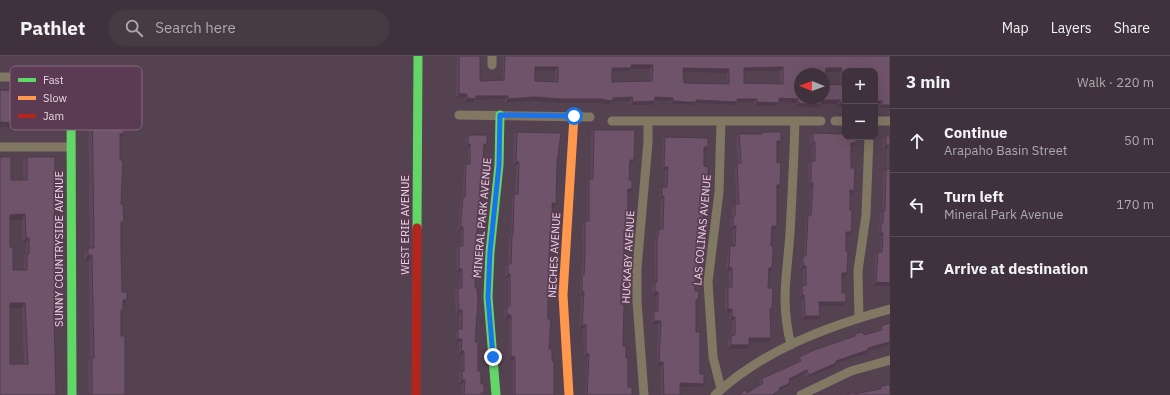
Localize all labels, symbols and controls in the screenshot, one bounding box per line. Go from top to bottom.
search box [109,10,389,46]
text: Pathlet [20,16,85,40]
icon: search [123,17,145,39]
text: Search here [155,18,236,37]
text: Map [1002,19,1029,37]
text: Layers [1051,19,1092,37]
text: Share [1114,19,1150,37]
legend [10,66,142,130]
north arrow [794,68,830,104]
map controls [842,68,878,140]
button: + [842,68,878,104]
text: 3 min [906,71,950,93]
text: Fast [43,73,64,87]
text: Walk · 220 m [1077,74,1154,91]
text: Slow [43,91,67,105]
button: − [842,104,878,140]
route start [565,107,583,125]
text: Jam [43,109,64,123]
text: Continue [944,123,1008,142]
icon: ahead [906,130,928,152]
text: 50 m [1124,132,1154,149]
text: Arapaho Basin Street [944,142,1067,159]
street label: MINERAL PARK AVENUE [470,157,494,279]
street label: SUNNY COUNTRYSIDE AVENUE [52,171,66,327]
street label: LAS COLINAS AVENUE [690,174,714,286]
street label: WEST ERIE AVENUE [398,175,412,275]
text: Turn left [944,187,1004,206]
icon: left [906,194,928,216]
text: 170 m [1116,196,1154,213]
text: Mineral Park Avenue [944,206,1063,223]
street label: HUCKABY AVENUE [619,210,637,304]
street label: NECHES AVENUE [545,212,563,298]
icon: arrive [906,258,928,280]
text: Arrive at destination [944,259,1088,278]
route end [484,348,502,366]

